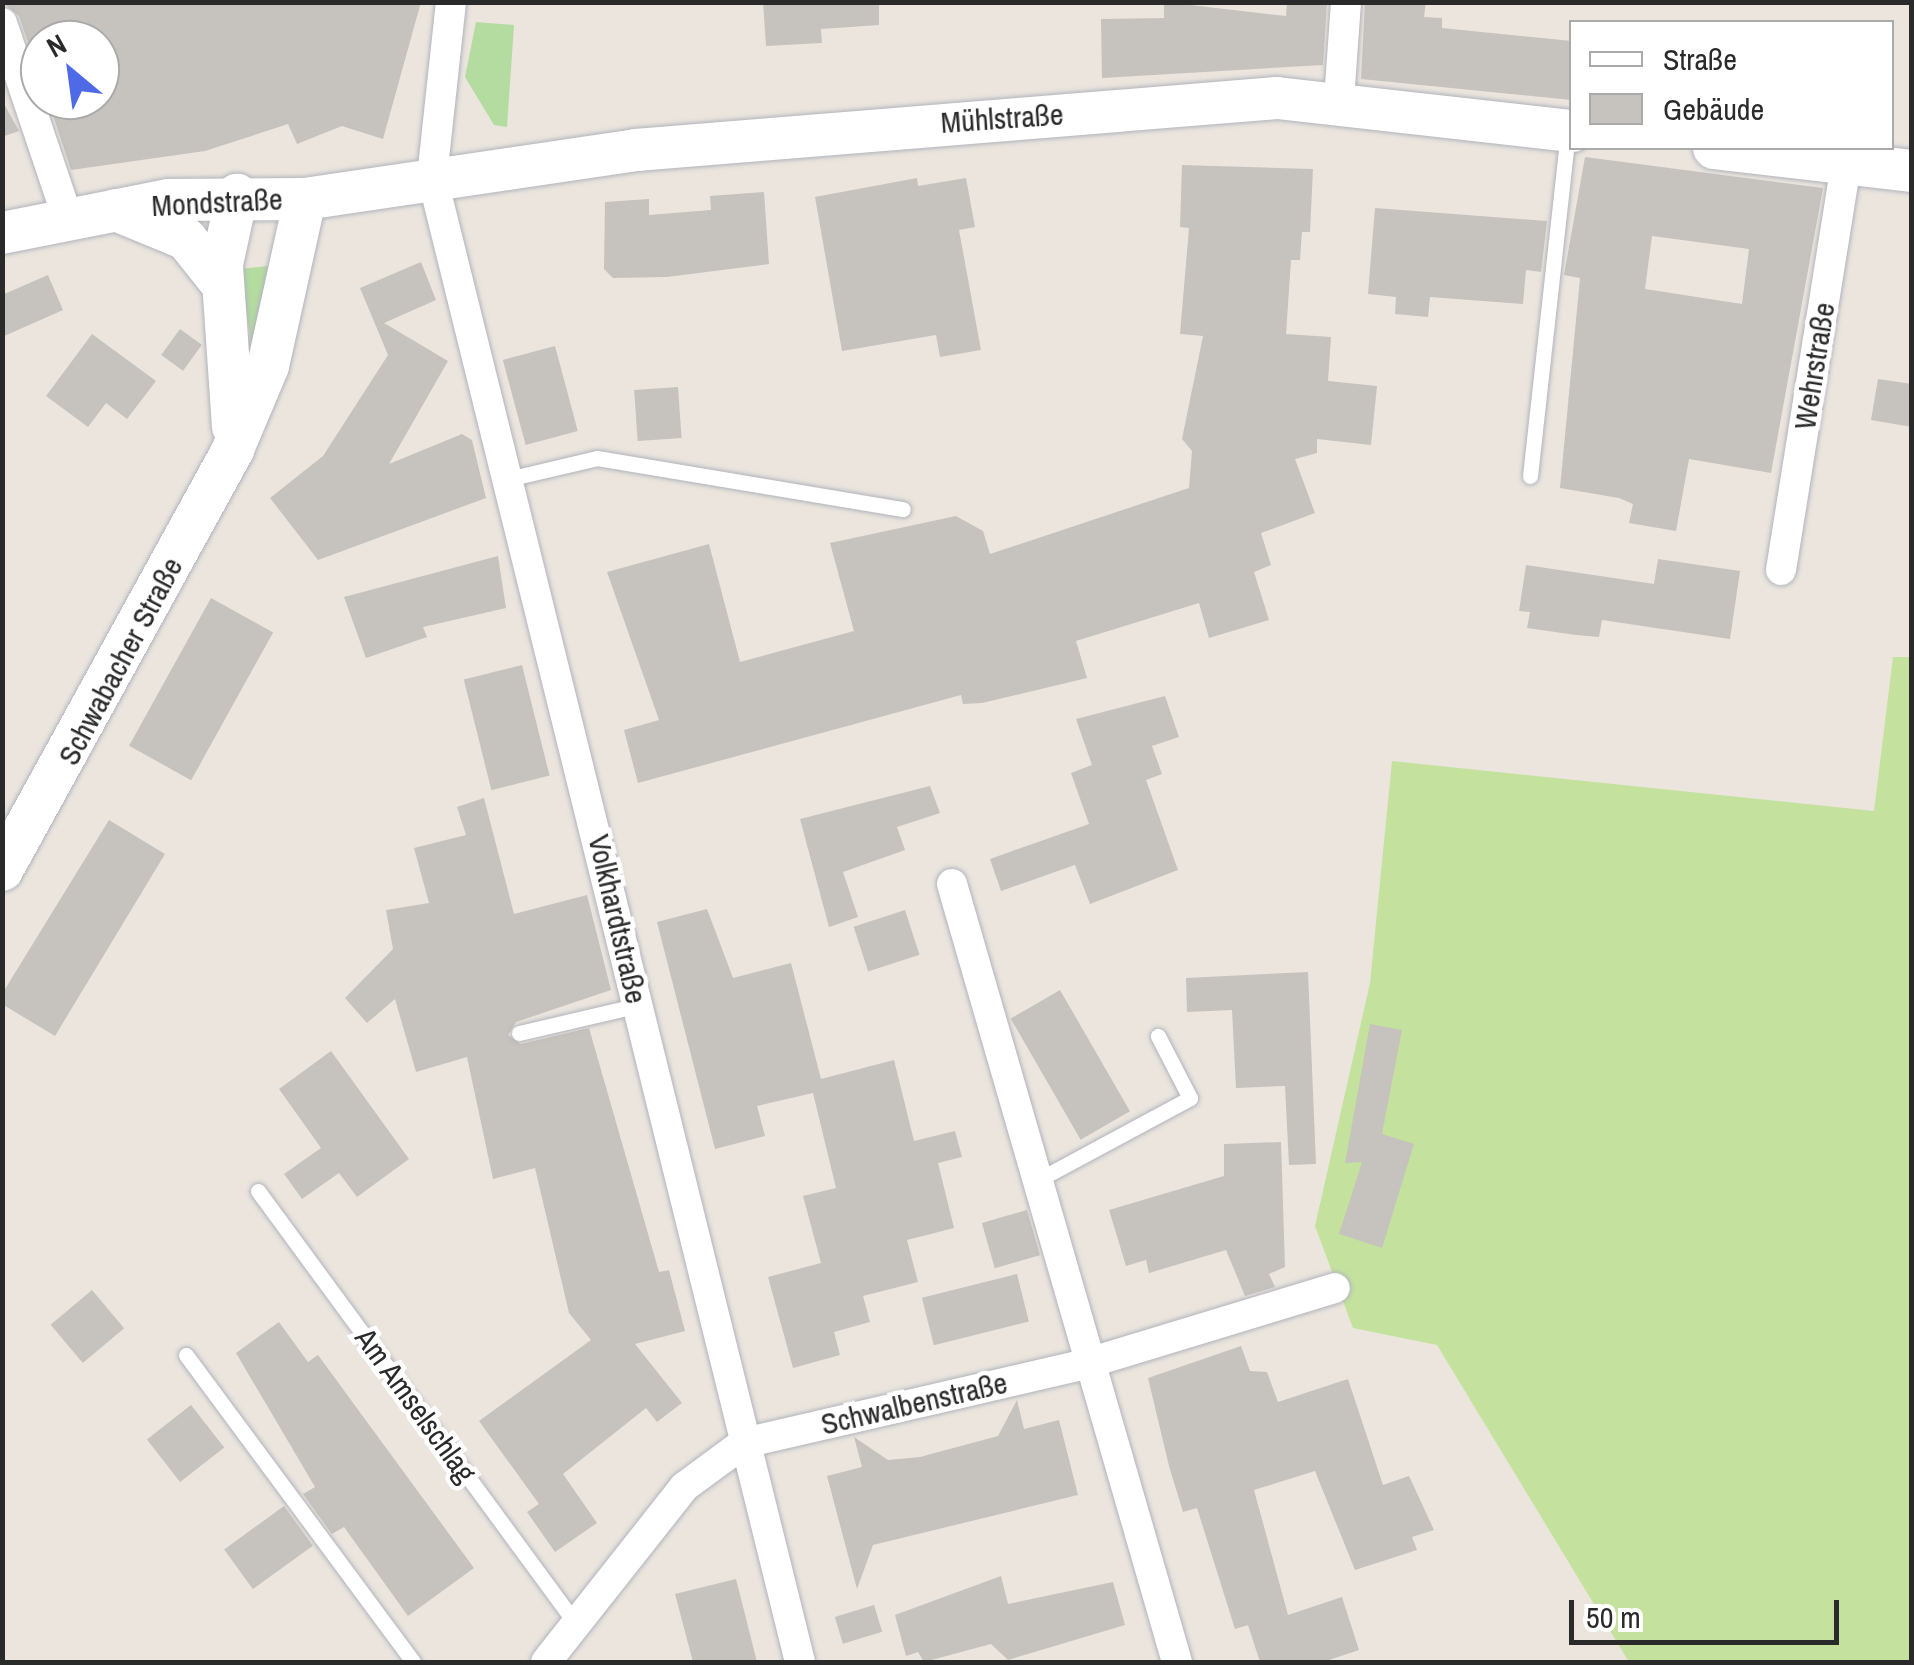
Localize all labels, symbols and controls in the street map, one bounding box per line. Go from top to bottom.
north arrow [20,20,120,120]
legend [1569,20,1894,150]
text: N [40,25,73,66]
text: Straße [1663,39,1737,79]
text: Gebäude [1663,89,1764,129]
street label: Mühlstraße [939,96,1065,140]
street label: Mondstraße [151,181,283,223]
street label: Wehrstraße [1786,300,1842,432]
street label: Schwabacher Straße [50,551,190,771]
street label: Volkhardtstraße [581,831,655,1007]
street label: Am Amselschlag [348,1320,484,1490]
street label: Schwalbenstraße [817,1364,1011,1442]
scale bar [1574,1580,1844,1642]
text: 50 m [1586,1597,1641,1637]

